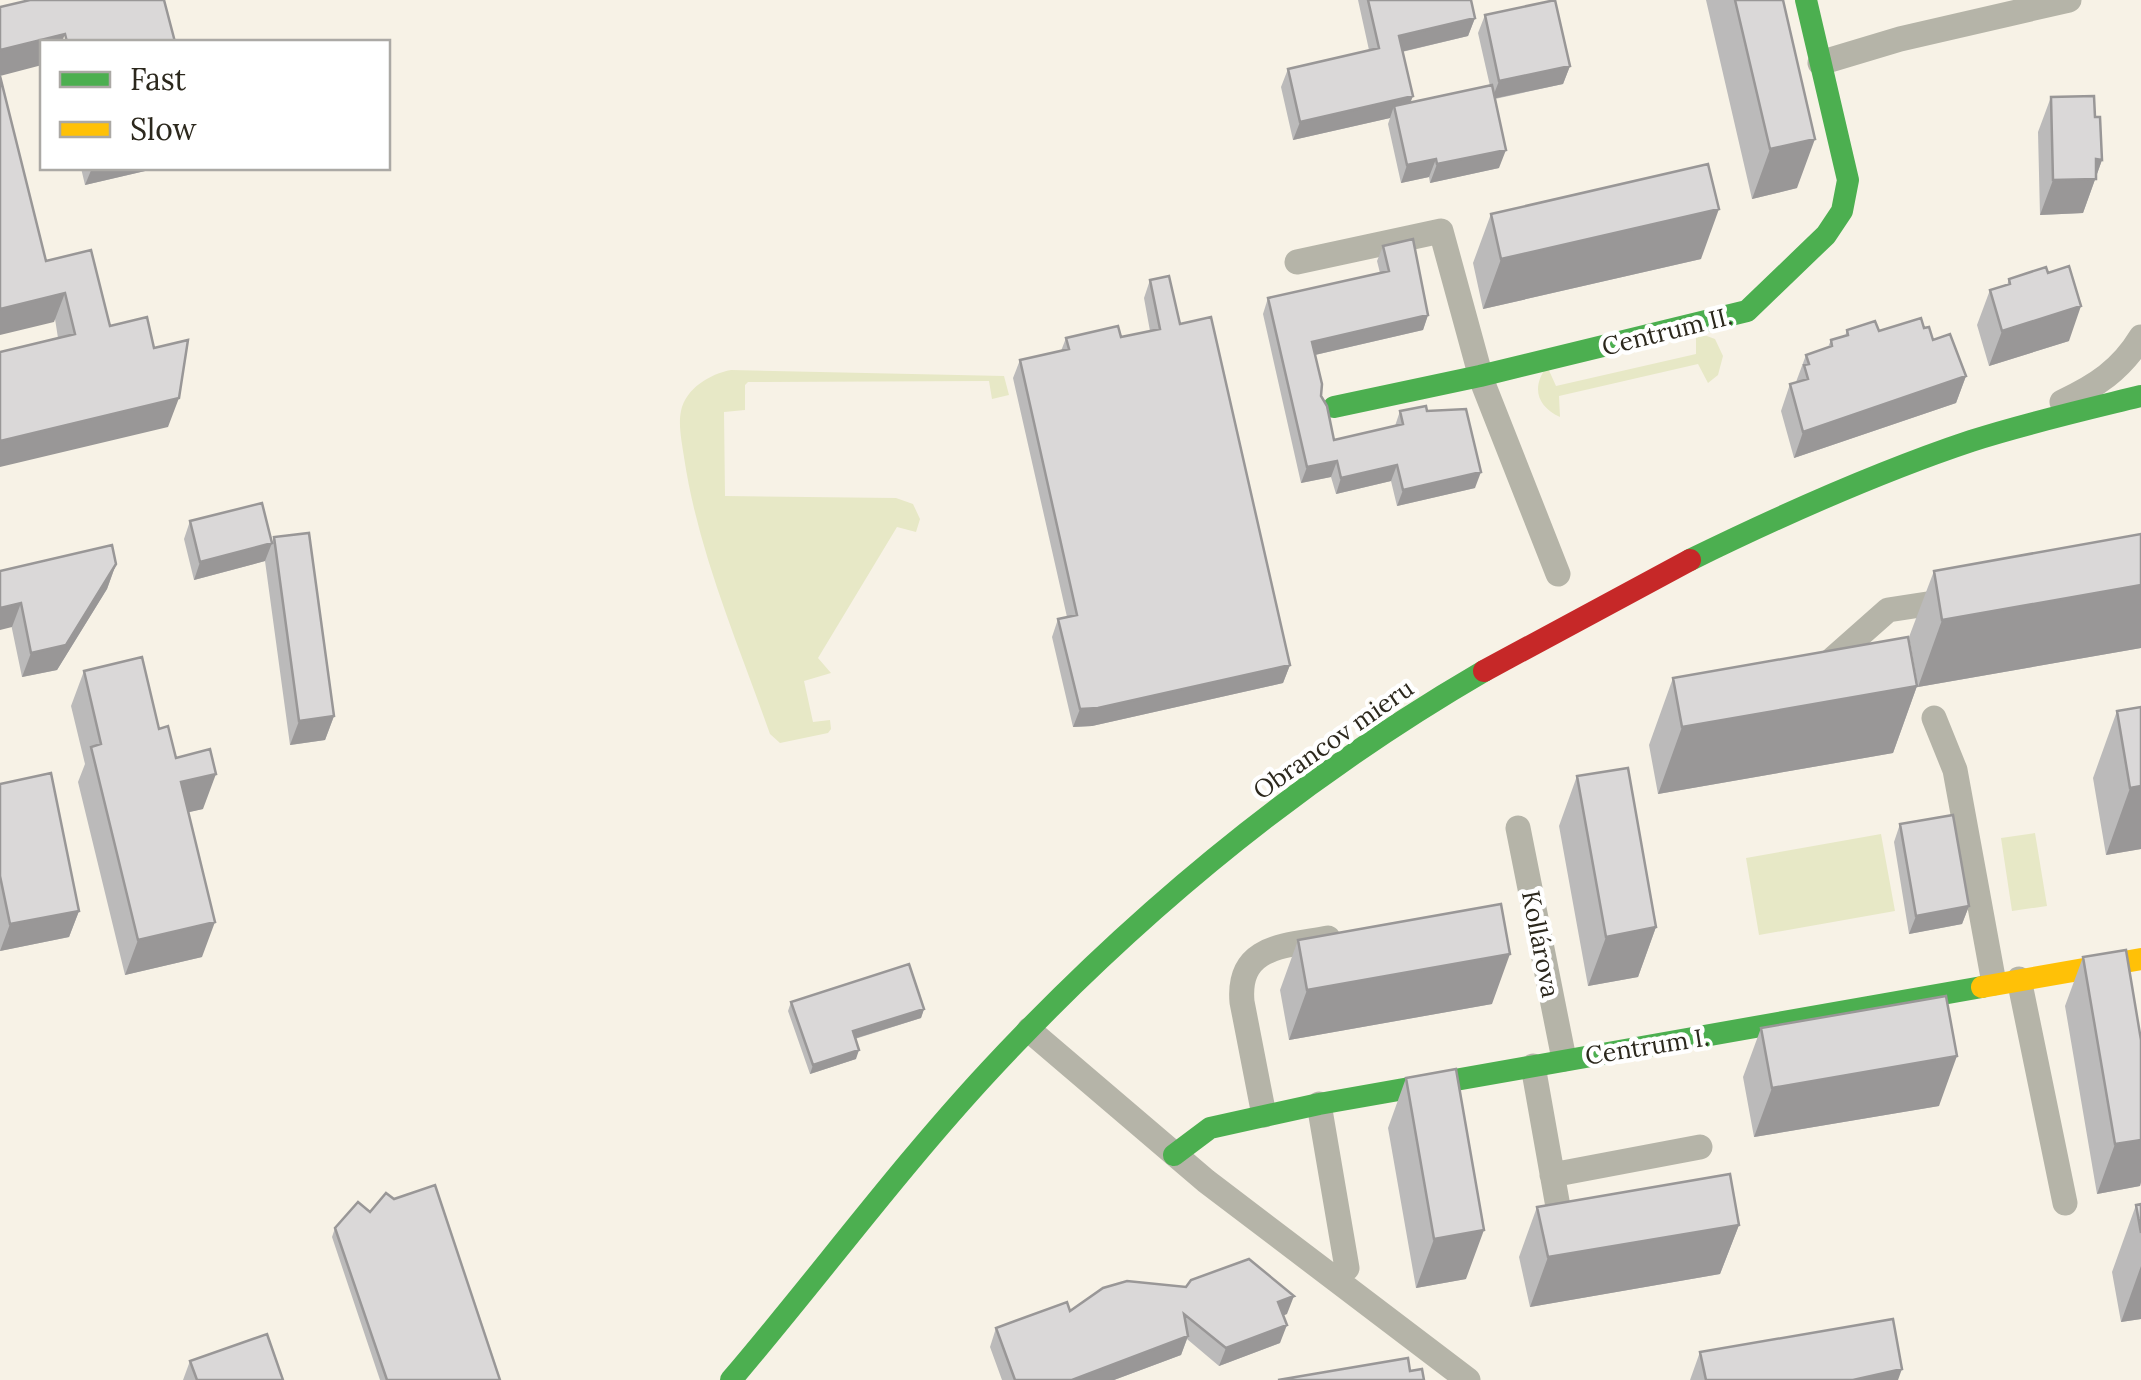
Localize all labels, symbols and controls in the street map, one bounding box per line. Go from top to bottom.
legend [40,40,390,170]
text: Fast [130,60,187,98]
text: Slow [130,110,196,148]
street label: Centrum II. [1598,299,1736,363]
street label: Obrancov mieru [1247,672,1420,806]
street label: Kollárova [1515,888,1567,1000]
street label: Centrum I. [1583,1020,1711,1072]

